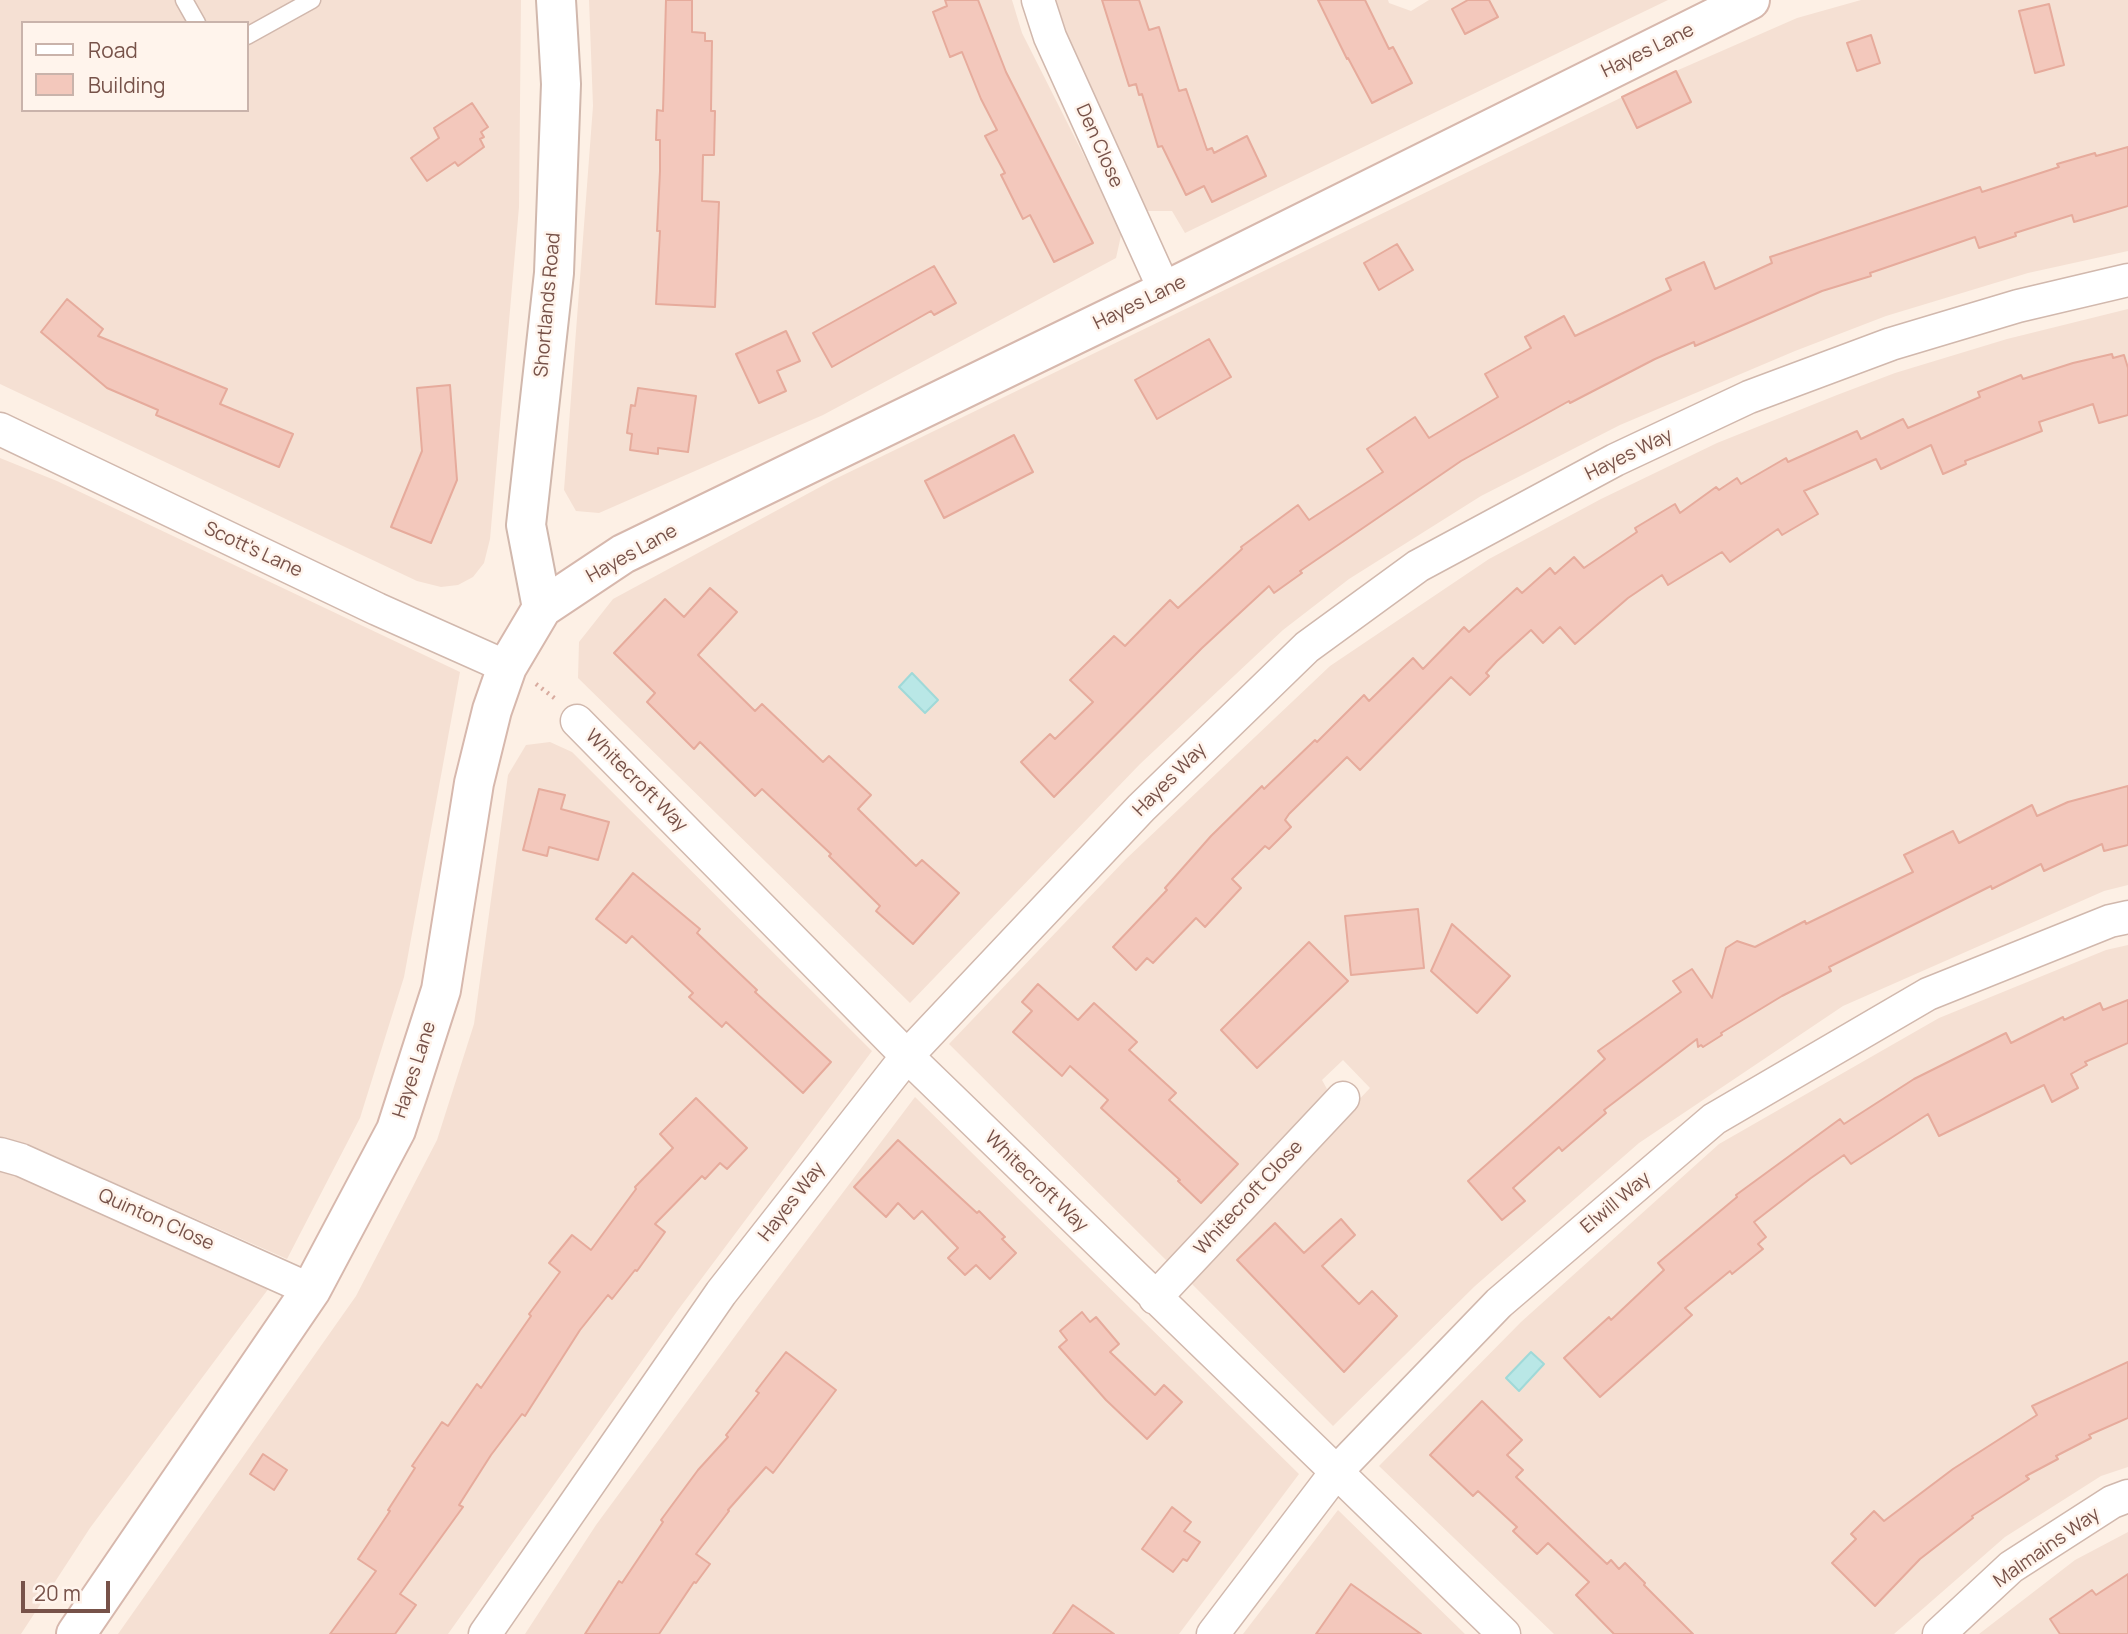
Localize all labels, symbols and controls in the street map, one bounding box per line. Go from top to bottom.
street label: Hayes Lane [1598,19,1698,83]
legend [21,21,248,112]
text: Road [88,36,138,64]
text: Building [88,71,165,99]
street label: Den Close [1071,101,1127,191]
street label: Shortlands Road [530,232,566,378]
street label: Hayes Lane [1090,271,1190,335]
street label: Hayes Way [1582,424,1676,486]
street label: Scott's Lane [200,517,306,583]
street label: Hayes Lane [583,520,681,588]
street label: Whitecroft Way [580,725,692,837]
street label: Hayes Way [1129,739,1211,821]
street label: Hayes Lane [389,1019,441,1121]
street label: Whitecroft Way [979,1127,1093,1237]
street label: Whitecroft Close [1190,1136,1308,1260]
street label: Hayes Way [754,1158,830,1246]
street label: Elwill Way [1577,1167,1655,1239]
street label: Quinton Close [94,1184,218,1256]
street label: Malmains Way [1990,1503,2104,1593]
scale bar [24,1568,114,1612]
text: 20 m [34,1579,81,1607]

